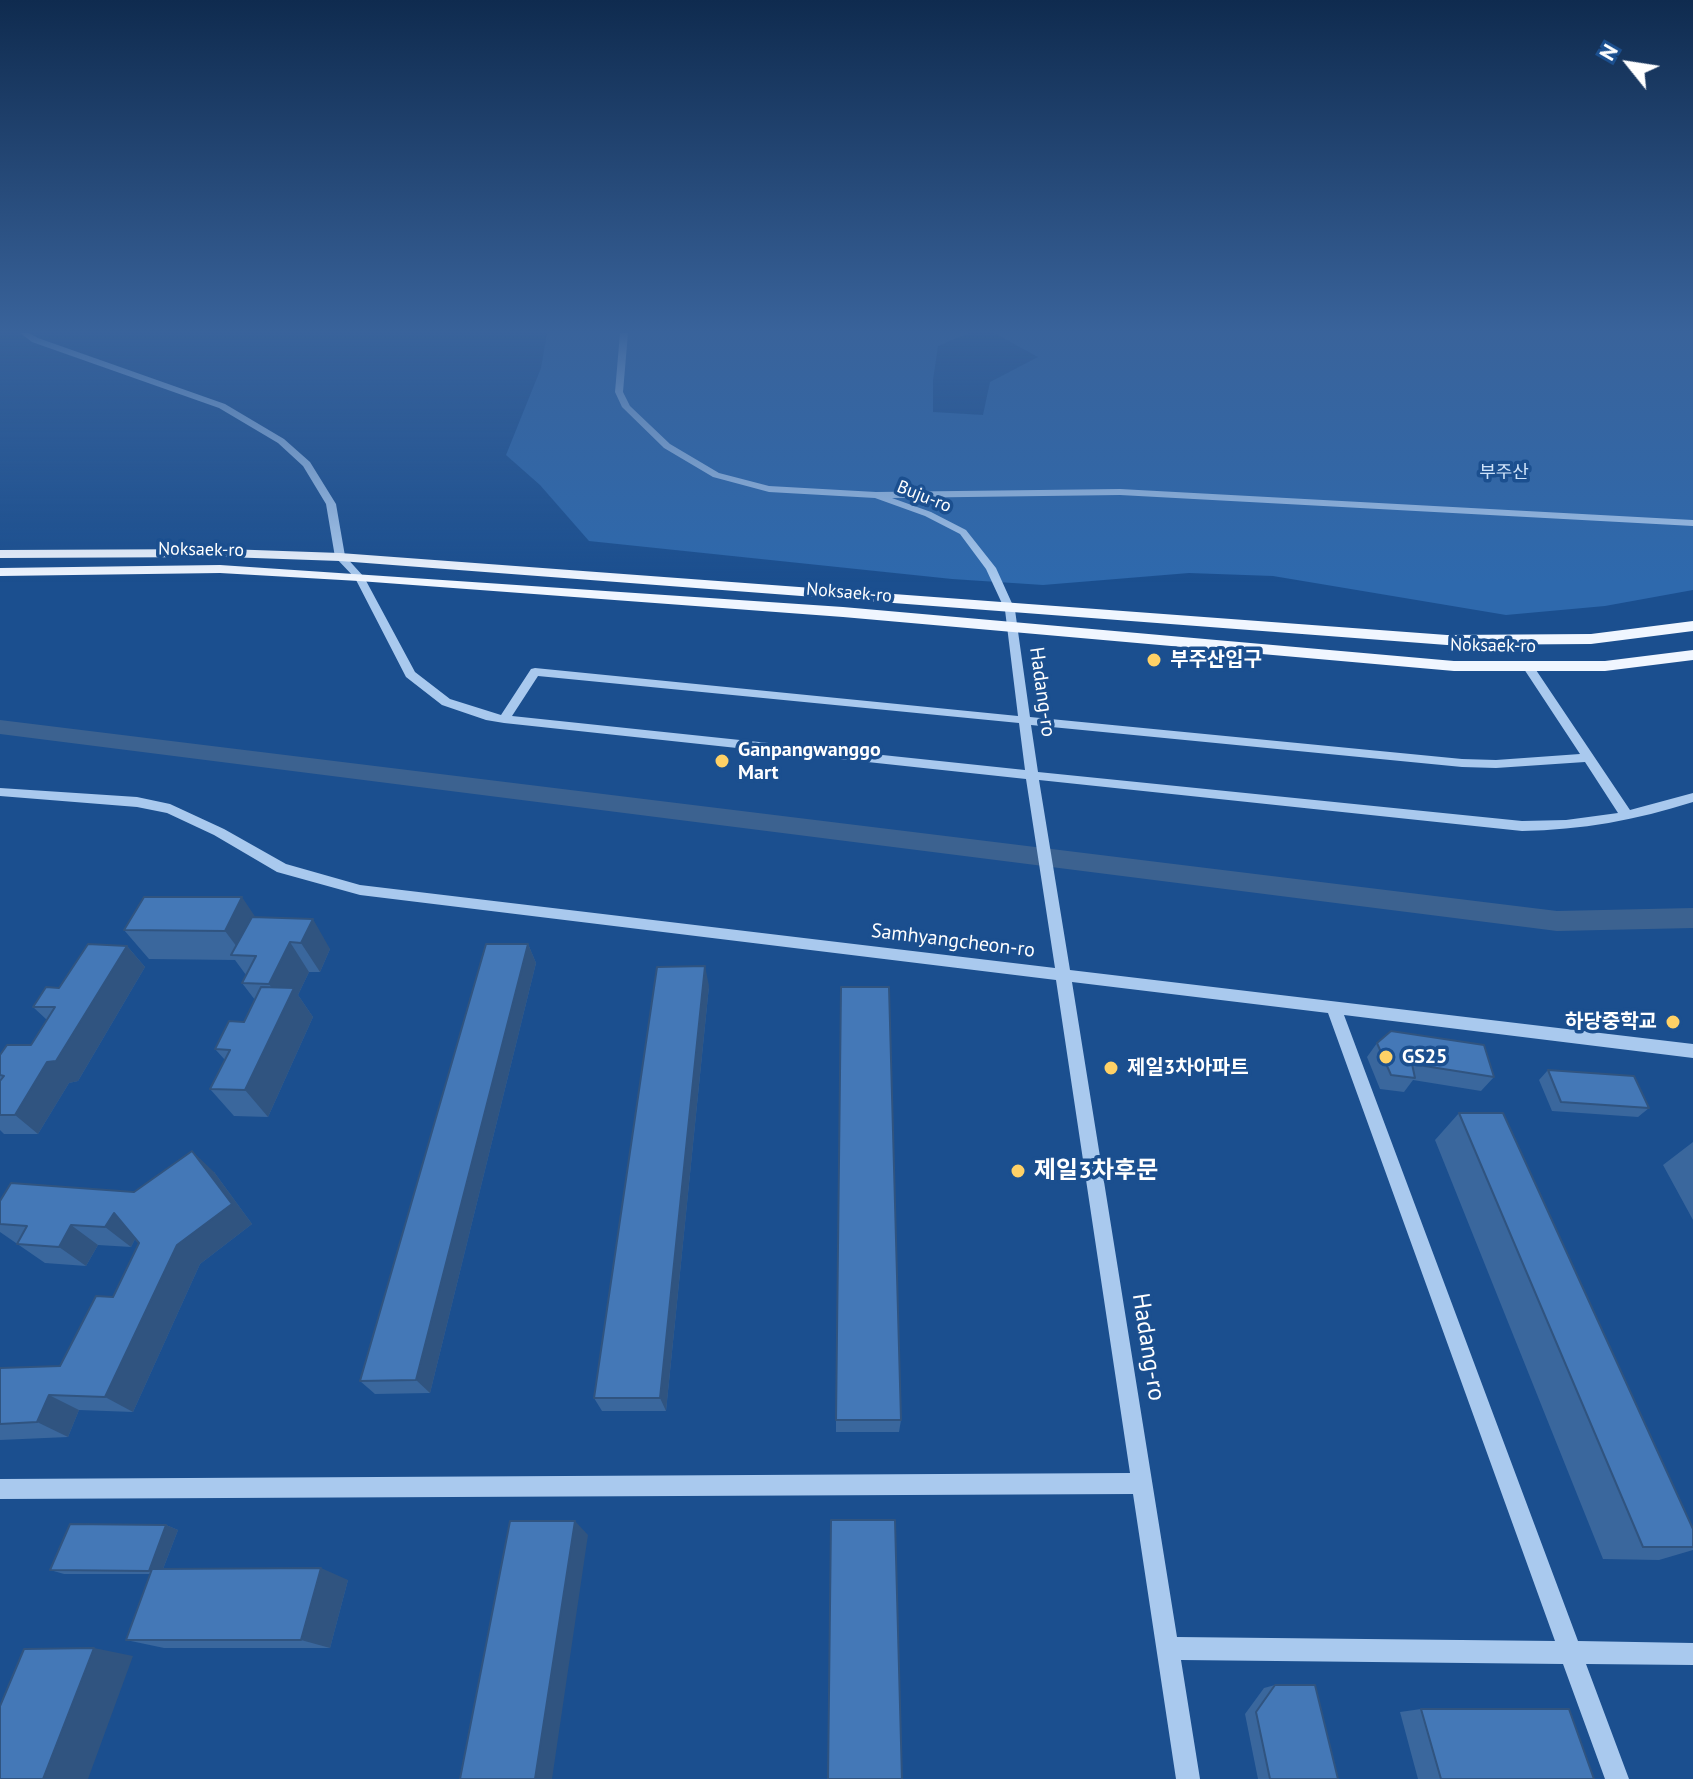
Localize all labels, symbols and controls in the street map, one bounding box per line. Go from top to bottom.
north arrow [1589,24,1669,104]
text: N [1592,39,1624,65]
park label: 부주산 [1479,462,1529,484]
street label: Buju-ro [894,476,954,518]
street label: Noksaek-ro [158,538,244,562]
street label: Noksaek-ro [805,578,893,608]
street label: Noksaek-ro [1450,634,1536,658]
street label: Hadang-ro [1024,646,1060,738]
place label: 부주산입구 [1170,648,1262,672]
marker: 부주산입구 [1145,651,1163,669]
place label: Ganpangwanggo Mart [738,738,881,785]
marker: Ganpangwanggo Mart [713,752,731,770]
street label: Samhyangcheon-ro [870,919,1036,963]
place label: 하당중학교 [1565,1010,1657,1034]
marker: 하당중학교 [1664,1013,1682,1031]
place label: GS25 [1402,1045,1447,1069]
marker: GS25 [1377,1048,1395,1066]
place label: 제일3차아파트 [1127,1056,1249,1080]
marker: 제일3차아파트 [1102,1059,1120,1077]
place label: 제일3차후문 [1034,1157,1158,1185]
marker: 제일3차후문 [1009,1162,1027,1180]
street label: Hadang-ro [1125,1291,1171,1403]

